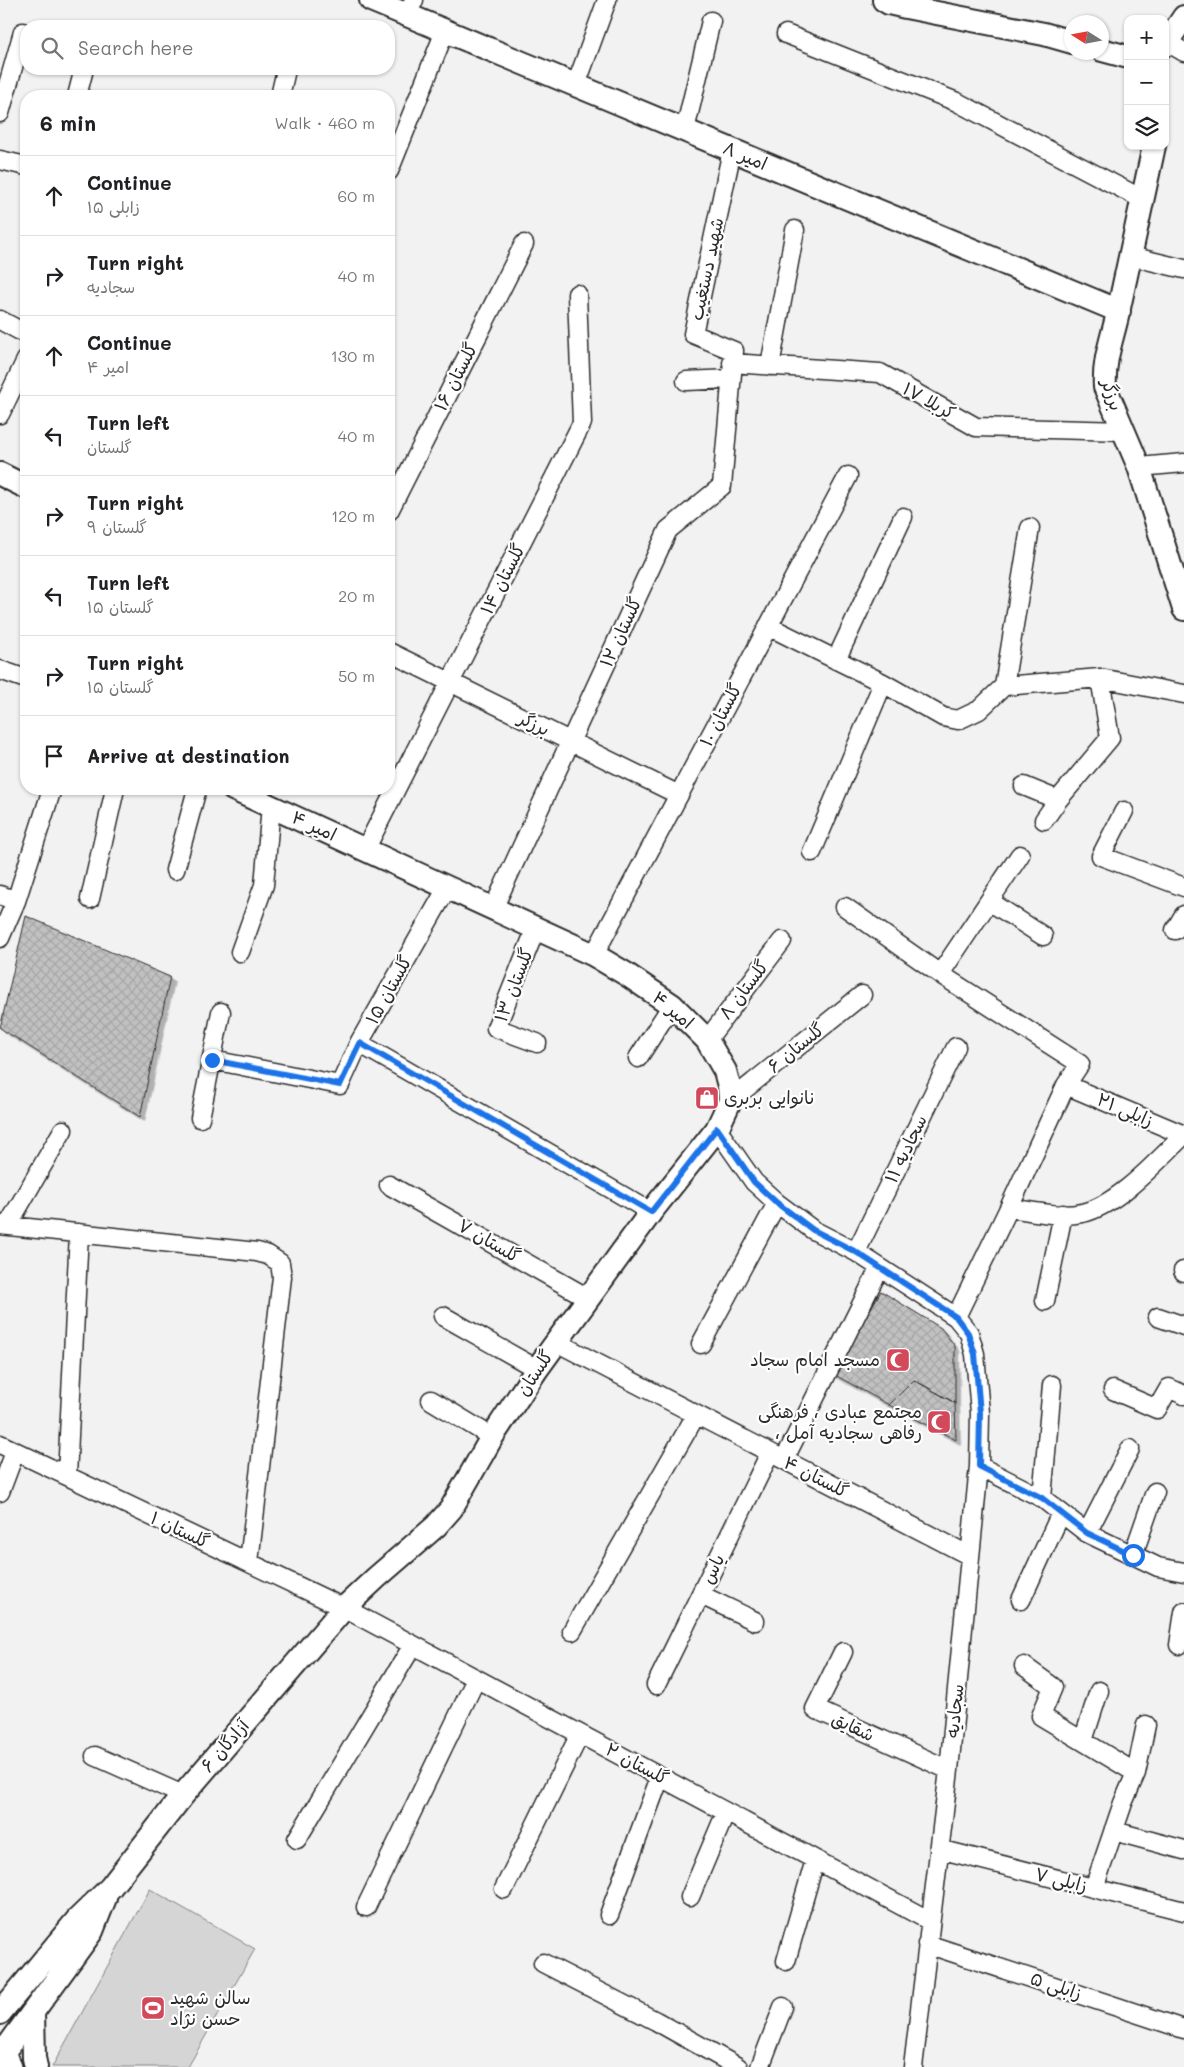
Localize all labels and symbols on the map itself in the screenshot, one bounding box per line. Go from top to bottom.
north arrow [1064,15,1109,60]
street label: امیر ۸ [719,135,771,175]
street label: شهید دستغیب [683,215,729,322]
street label: گلستان ۱۶ [428,338,483,415]
street label: برزگر [1096,374,1129,414]
street label: کربلا ۱۷ [899,376,960,425]
street label: گلستان ۱۴ [474,539,530,618]
street label: گلستان ۱۲ [593,592,647,671]
street label: گلستان ۱۰ [693,678,747,750]
street label: برزگر [513,704,554,741]
street label: امیر ۴ [288,804,341,846]
street label: گلستان ۱۳ [488,944,538,1025]
street label: گلستان ۱۵ [359,951,417,1028]
street label: گلستان ۸ [713,955,774,1024]
street label: امیر ۴ [648,985,699,1034]
street label: گلستان ۶ [762,1017,829,1078]
route end [201,1049,224,1072]
shop icon: نانوایی بربری [694,1085,720,1111]
place label: نانوایی بربری [724,1085,815,1109]
street label: زابلی ۲۱ [1093,1086,1157,1132]
street label: سجادیه ۱۱ [878,1110,932,1187]
street label: گلستان ۷ [454,1213,526,1268]
street label: گلستان [510,1345,558,1400]
place label: مسجد امام سجاد [750,1347,880,1374]
mosque icon: مسجد امام سجاد [885,1347,911,1373]
place label: مجتمع عبادی ، فرهنگی ، رفاهی سجادیه آمل [758,1399,922,1444]
mosque icon: مجتمع عبادی ، فرهنگی ، رفاهی سجادیه آمل [926,1409,952,1435]
street label: گلستان ۴ [780,1450,853,1503]
street label: گلستان ۱ [147,1505,214,1553]
route start [1122,1544,1145,1567]
street label: یاس [695,1550,730,1587]
street label: سجادیه [939,1683,969,1739]
street label: شقایق [828,1706,879,1746]
street label: آزادگان ۶ [195,1713,255,1777]
street label: گلستان ۲ [602,1736,673,1790]
street label: زابلی ۷ [1033,1861,1090,1897]
street label: زابلی ۵ [1027,1965,1085,2005]
place label: سالن شهید حسن نژاد [170,1985,251,2030]
sports icon: سالن شهید حسن نژاد [140,1995,166,2021]

